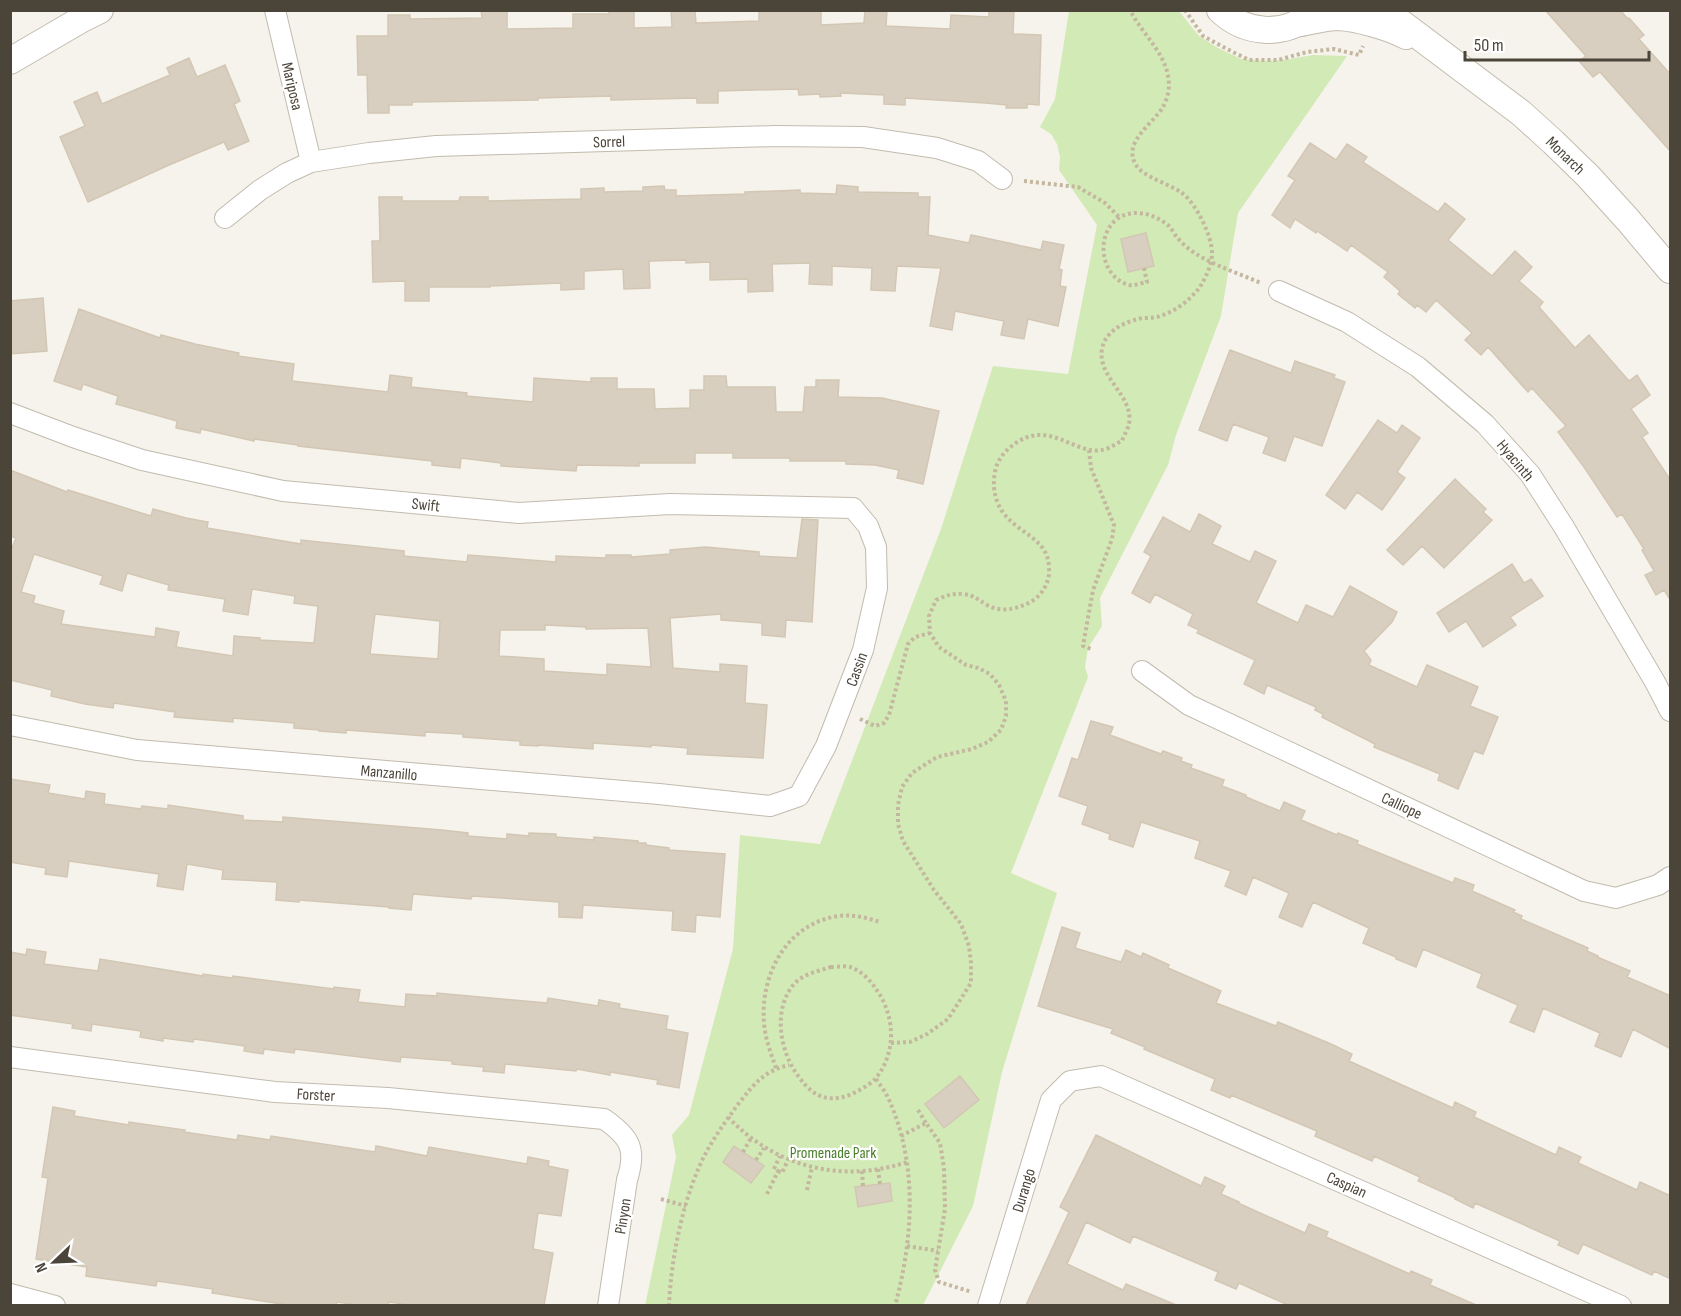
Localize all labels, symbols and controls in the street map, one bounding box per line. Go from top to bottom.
scale bar [1465,24,1650,62]
text: 50 m [1474,35,1504,56]
street label: Mariposa [277,61,306,112]
street label: Sorrel [593,132,625,153]
street label: Monarch [1542,133,1588,179]
street label: Hyacinth [1492,436,1538,486]
street label: Swift [411,495,441,516]
street label: Cassin [843,650,872,689]
street label: Manzanillo [360,762,418,785]
street label: Calliope [1378,789,1425,824]
street label: Forster [296,1085,336,1106]
park label: Promenade Park [790,1144,876,1163]
street label: Durango [1009,1166,1040,1215]
street label: Caspian [1323,1168,1369,1203]
street label: Pinyon [611,1197,636,1236]
north arrow [24,1232,84,1292]
text: N [31,1260,52,1275]

